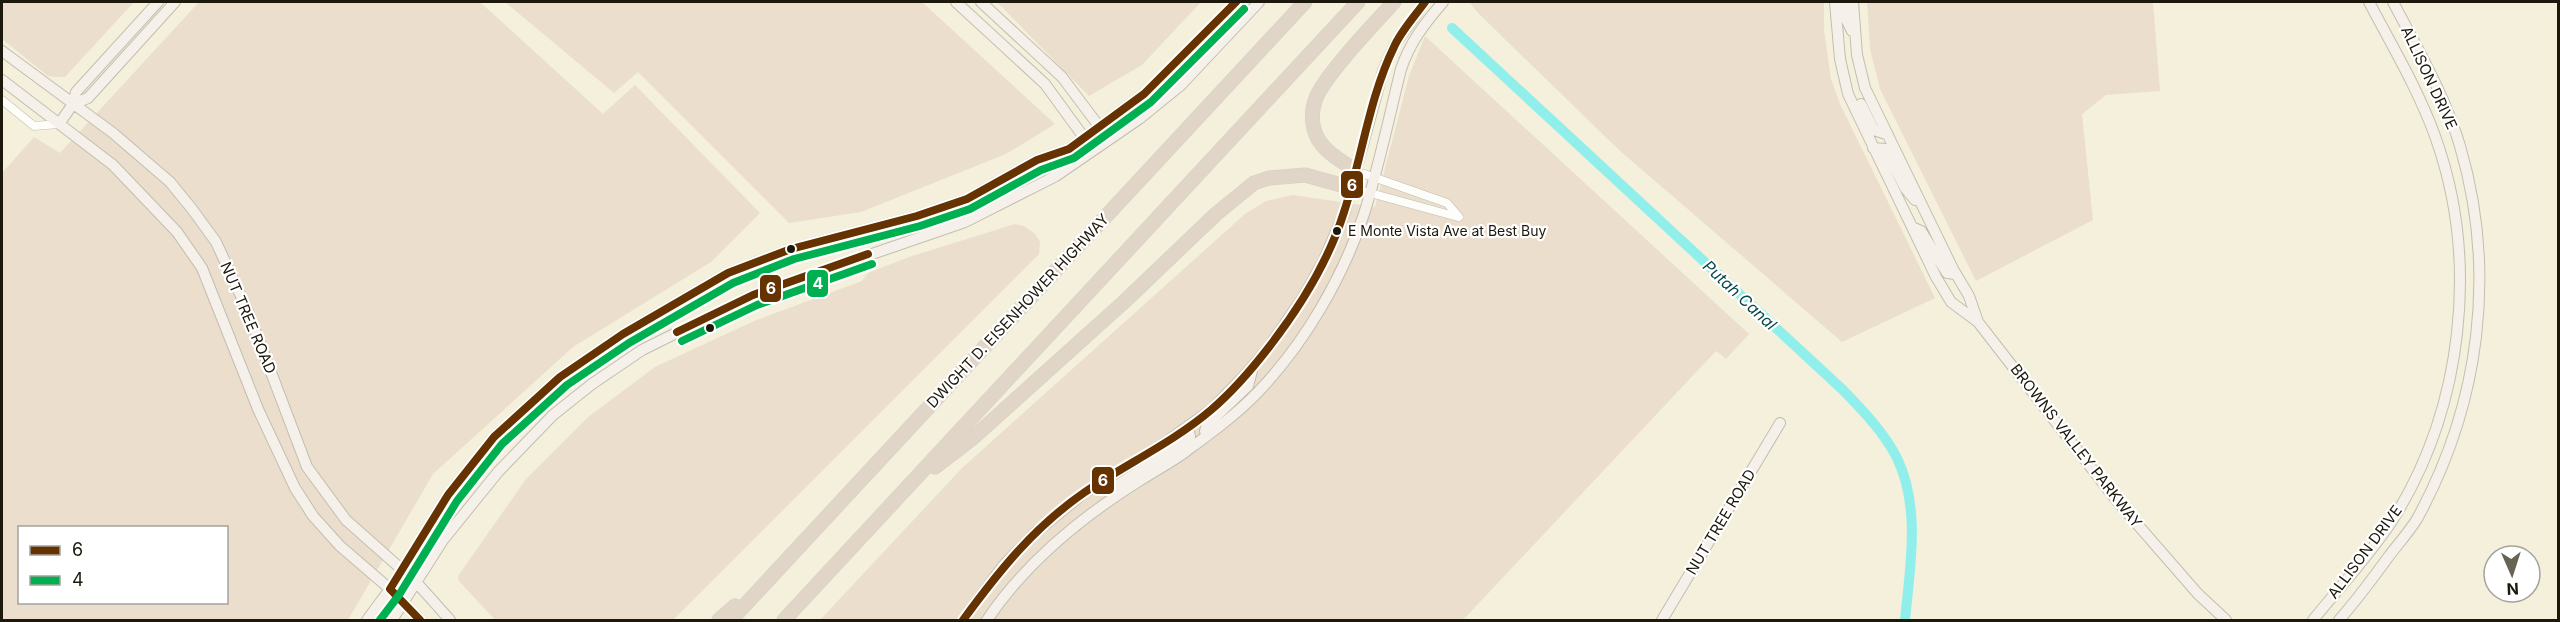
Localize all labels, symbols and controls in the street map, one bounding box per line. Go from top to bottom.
street label: ALLISON DRIVE [2397,23,2462,132]
line badge: 6 [1340,170,1364,199]
text: 6 [1347,175,1357,195]
street label: DWIGHT D. EISENHOWER HIGHWAY [922,210,1113,412]
place label: E Monte Vista Ave at Best Buy [1348,222,1547,239]
marker: E Monte Vista Ave at Best Buy [1331,225,1343,237]
unlabelled marker [785,243,797,255]
water label: Putah Canal [1699,256,1781,334]
street label: NUT TREE ROAD [216,259,281,377]
line badge: 4 [806,269,829,298]
text: 4 [813,273,824,293]
line badge: 6 [759,274,782,303]
text: 6 [766,278,776,298]
unlabelled marker [704,322,716,334]
street label: BROWNS VALLEY PARKWAY [2006,360,2146,531]
line badge: 6 [1091,466,1115,495]
street label: NUT TREE ROAD [1682,466,1760,578]
text: 6 [1098,470,1108,490]
street label: ALLISON DRIVE [2323,501,2406,602]
legend [18,526,228,604]
text: 6 [72,539,83,560]
north arrow [2482,544,2542,604]
text: 4 [72,569,84,590]
text: N [2506,579,2519,599]

